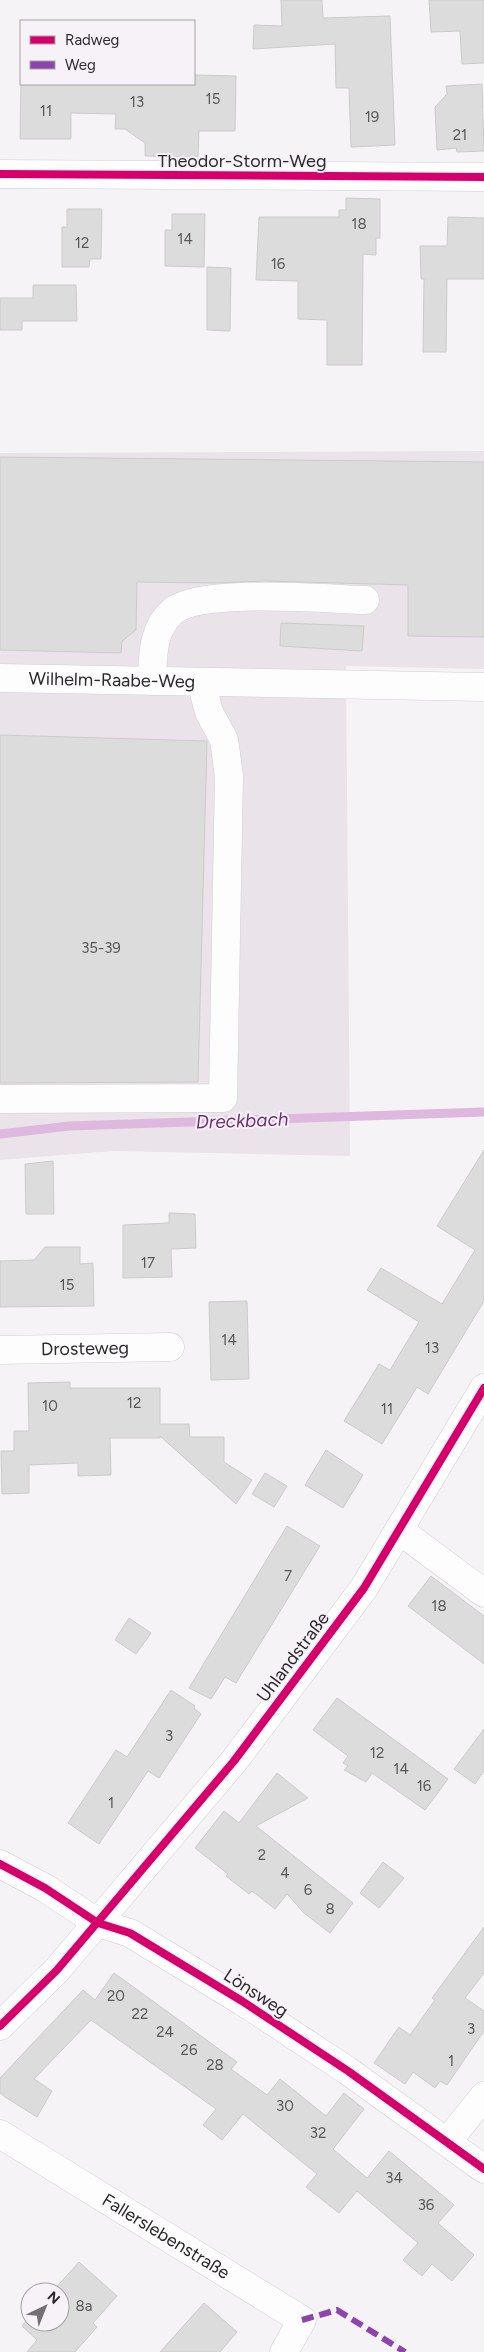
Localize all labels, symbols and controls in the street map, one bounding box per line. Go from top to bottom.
legend [20,20,195,85]
text: Radweg [65,31,119,49]
text: Weg [65,56,96,74]
house number: 15 [206,90,220,108]
house number: 13 [130,93,144,111]
house number: 11 [40,102,52,120]
house number: 19 [365,108,379,126]
house number: 21 [453,126,467,144]
street label: Theodor-Storm-Weg [158,150,326,172]
house number: 18 [351,215,367,233]
house number: 14 [177,230,193,248]
house number: 12 [75,234,89,252]
house number: 16 [271,255,286,273]
street label: Wilhelm-Raabe-Weg [28,668,195,693]
house number: 35-39 [81,939,121,957]
water label: Dreckbach [195,1107,289,1134]
house number: 17 [141,1254,155,1272]
house number: 15 [60,1276,74,1294]
house number: 14 [221,1331,237,1349]
street label: Drosteweg [41,1337,129,1360]
house number: 13 [425,1339,439,1357]
house number: 12 [127,1394,141,1412]
house number: 10 [42,1397,58,1415]
house number: 11 [381,1400,393,1418]
house number: 7 [284,1567,292,1585]
house number: 18 [431,1597,447,1615]
street label: Uhlandstraße [252,1608,334,1706]
house number: 3 [165,1727,173,1745]
house number: 12 [370,1744,384,1762]
house number: 14 [393,1760,409,1778]
house number: 16 [417,1777,432,1795]
house number: 1 [108,1794,114,1812]
house number: 2 [258,1846,266,1864]
house number: 4 [280,1864,290,1882]
house number: 6 [304,1881,313,1899]
house number: 8 [325,1900,335,1918]
street label: Lönsweg [220,1964,292,2022]
house number: 20 [107,1987,125,2005]
house number: 22 [132,2005,148,2023]
house number: 3 [467,2020,475,2038]
house number: 24 [156,2023,174,2041]
house number: 26 [181,2041,198,2059]
house number: 1 [448,2052,454,2070]
house number: 28 [206,2056,224,2074]
house number: 30 [276,2097,294,2115]
house number: 32 [310,2124,326,2142]
house number: 34 [385,2169,403,2187]
street label: Fallerslebenstraße [98,2189,234,2284]
house number: 36 [418,2196,435,2214]
north arrow [20,2282,70,2332]
text: N [44,2288,63,2308]
house number: 8a [76,2297,92,2315]

